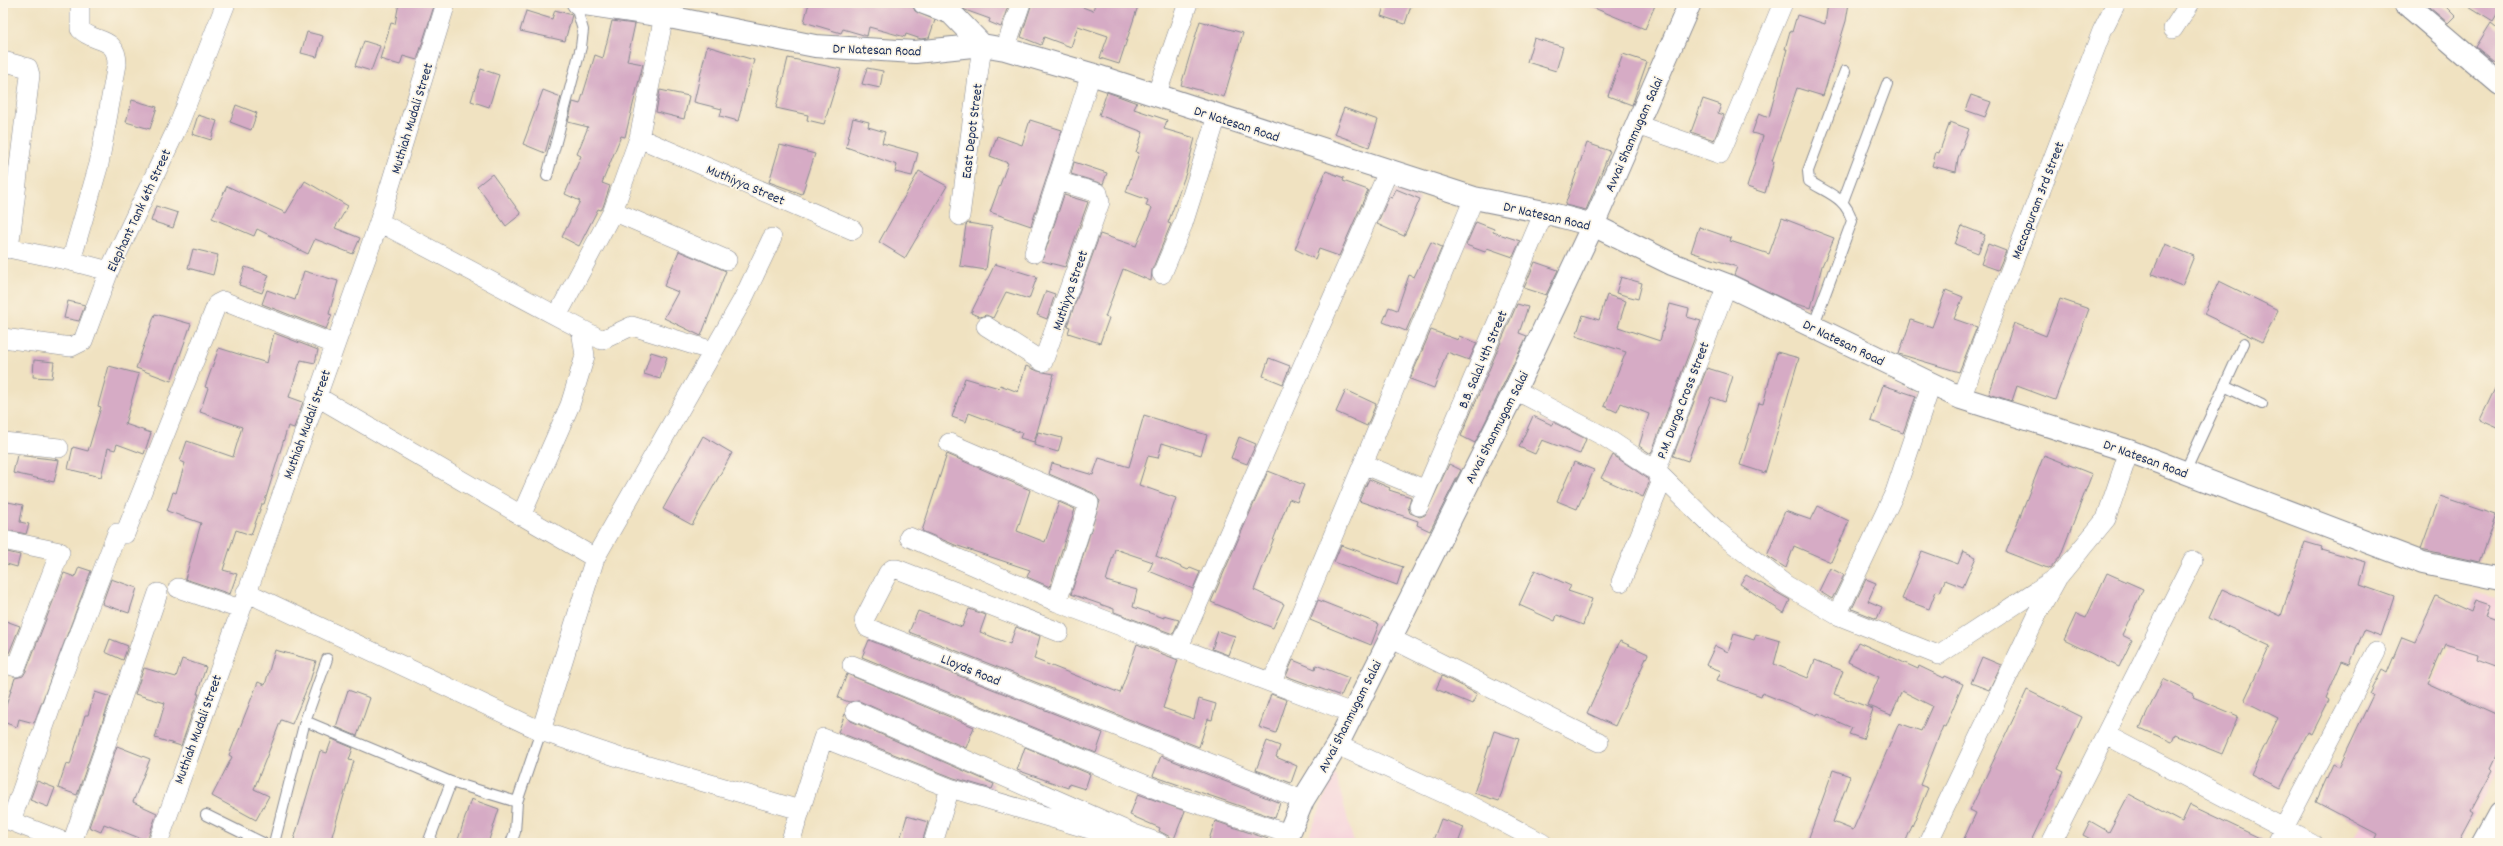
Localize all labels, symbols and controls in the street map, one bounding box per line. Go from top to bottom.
street label: Dr Natesan Road [832,39,922,63]
street label: Muthiah Mudali Street [387,61,439,177]
street label: Avvai Shanmugam Salai [1601,74,1669,195]
street label: East Depot Street [957,83,989,180]
street label: Dr Natesan Road [1191,102,1282,148]
street label: Meccapuram 3rd Street [2007,139,2071,262]
street label: Elephant Tank 6th Street [103,146,177,276]
street label: Muthiyya Street [703,160,788,211]
street label: Dr Natesan Road [1501,197,1592,237]
street label: Muthiyya Street [1048,248,1094,333]
street label: B.B. Salal 4th Street [1454,308,1514,412]
street label: Dr Natesan Road [1799,315,1887,372]
street label: P.M. Durga Cross Street [1652,339,1715,462]
street label: Muthiah Mudali Street [279,367,337,482]
street label: Avvai Shanmugam Salai [1461,368,1535,488]
street label: Dr Natesan Road [2100,435,2190,484]
street label: Lloyds Road [937,650,1003,692]
street label: Avvai Shanmugam Salai [1314,657,1388,777]
street label: Muthiah Mudali Street [170,672,228,787]

